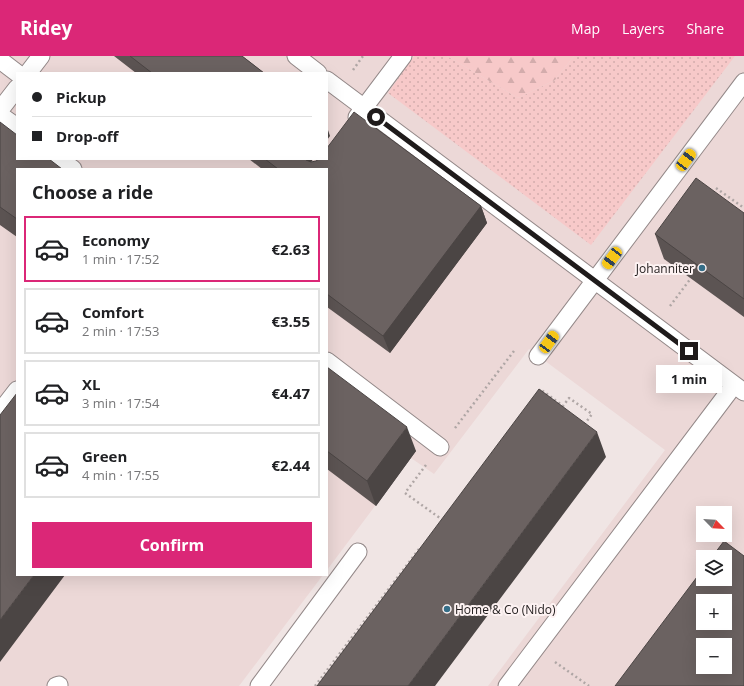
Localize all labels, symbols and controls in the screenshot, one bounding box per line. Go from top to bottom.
text: Ridey [20,15,72,41]
text: Map [571,19,600,38]
text: Layers [622,19,664,38]
text: Share [686,19,724,38]
text: Pickup [56,87,106,107]
route start [367,108,385,126]
text: Drop-off [56,126,118,146]
car [674,147,698,173]
text: Choose a ride [32,180,153,204]
text: Economy [82,230,150,250]
icon: car [34,231,70,267]
text: €2.63 [271,239,310,259]
car [600,245,624,271]
text: 1 min · 17:52 [82,250,159,268]
place label: Johanniter [635,260,694,277]
marker: Johanniter [697,263,707,273]
text: Comfort [82,302,144,322]
icon: car [34,303,70,339]
text: €3.55 [271,311,310,331]
text: 2 min · 17:53 [82,322,159,340]
car [537,329,561,355]
route end [680,342,698,360]
callout: 1 min [656,365,722,393]
text: 1 min [671,370,707,388]
text: XL [82,374,100,394]
icon: car [34,375,70,411]
text: €4.47 [271,383,310,403]
text: 3 min · 17:54 [82,394,159,412]
text: Green [82,446,127,466]
icon: car [34,447,70,483]
text: €2.44 [271,455,310,475]
text: 4 min · 17:55 [82,466,159,484]
north arrow [696,506,732,542]
map controls [696,506,732,674]
button: Confirm [32,522,312,568]
button: layers [696,550,732,586]
button: + [696,594,732,630]
place label: Home & Co (Nido) [455,601,556,618]
marker: Home & Co (Nido) [442,604,452,614]
button: − [696,638,732,674]

